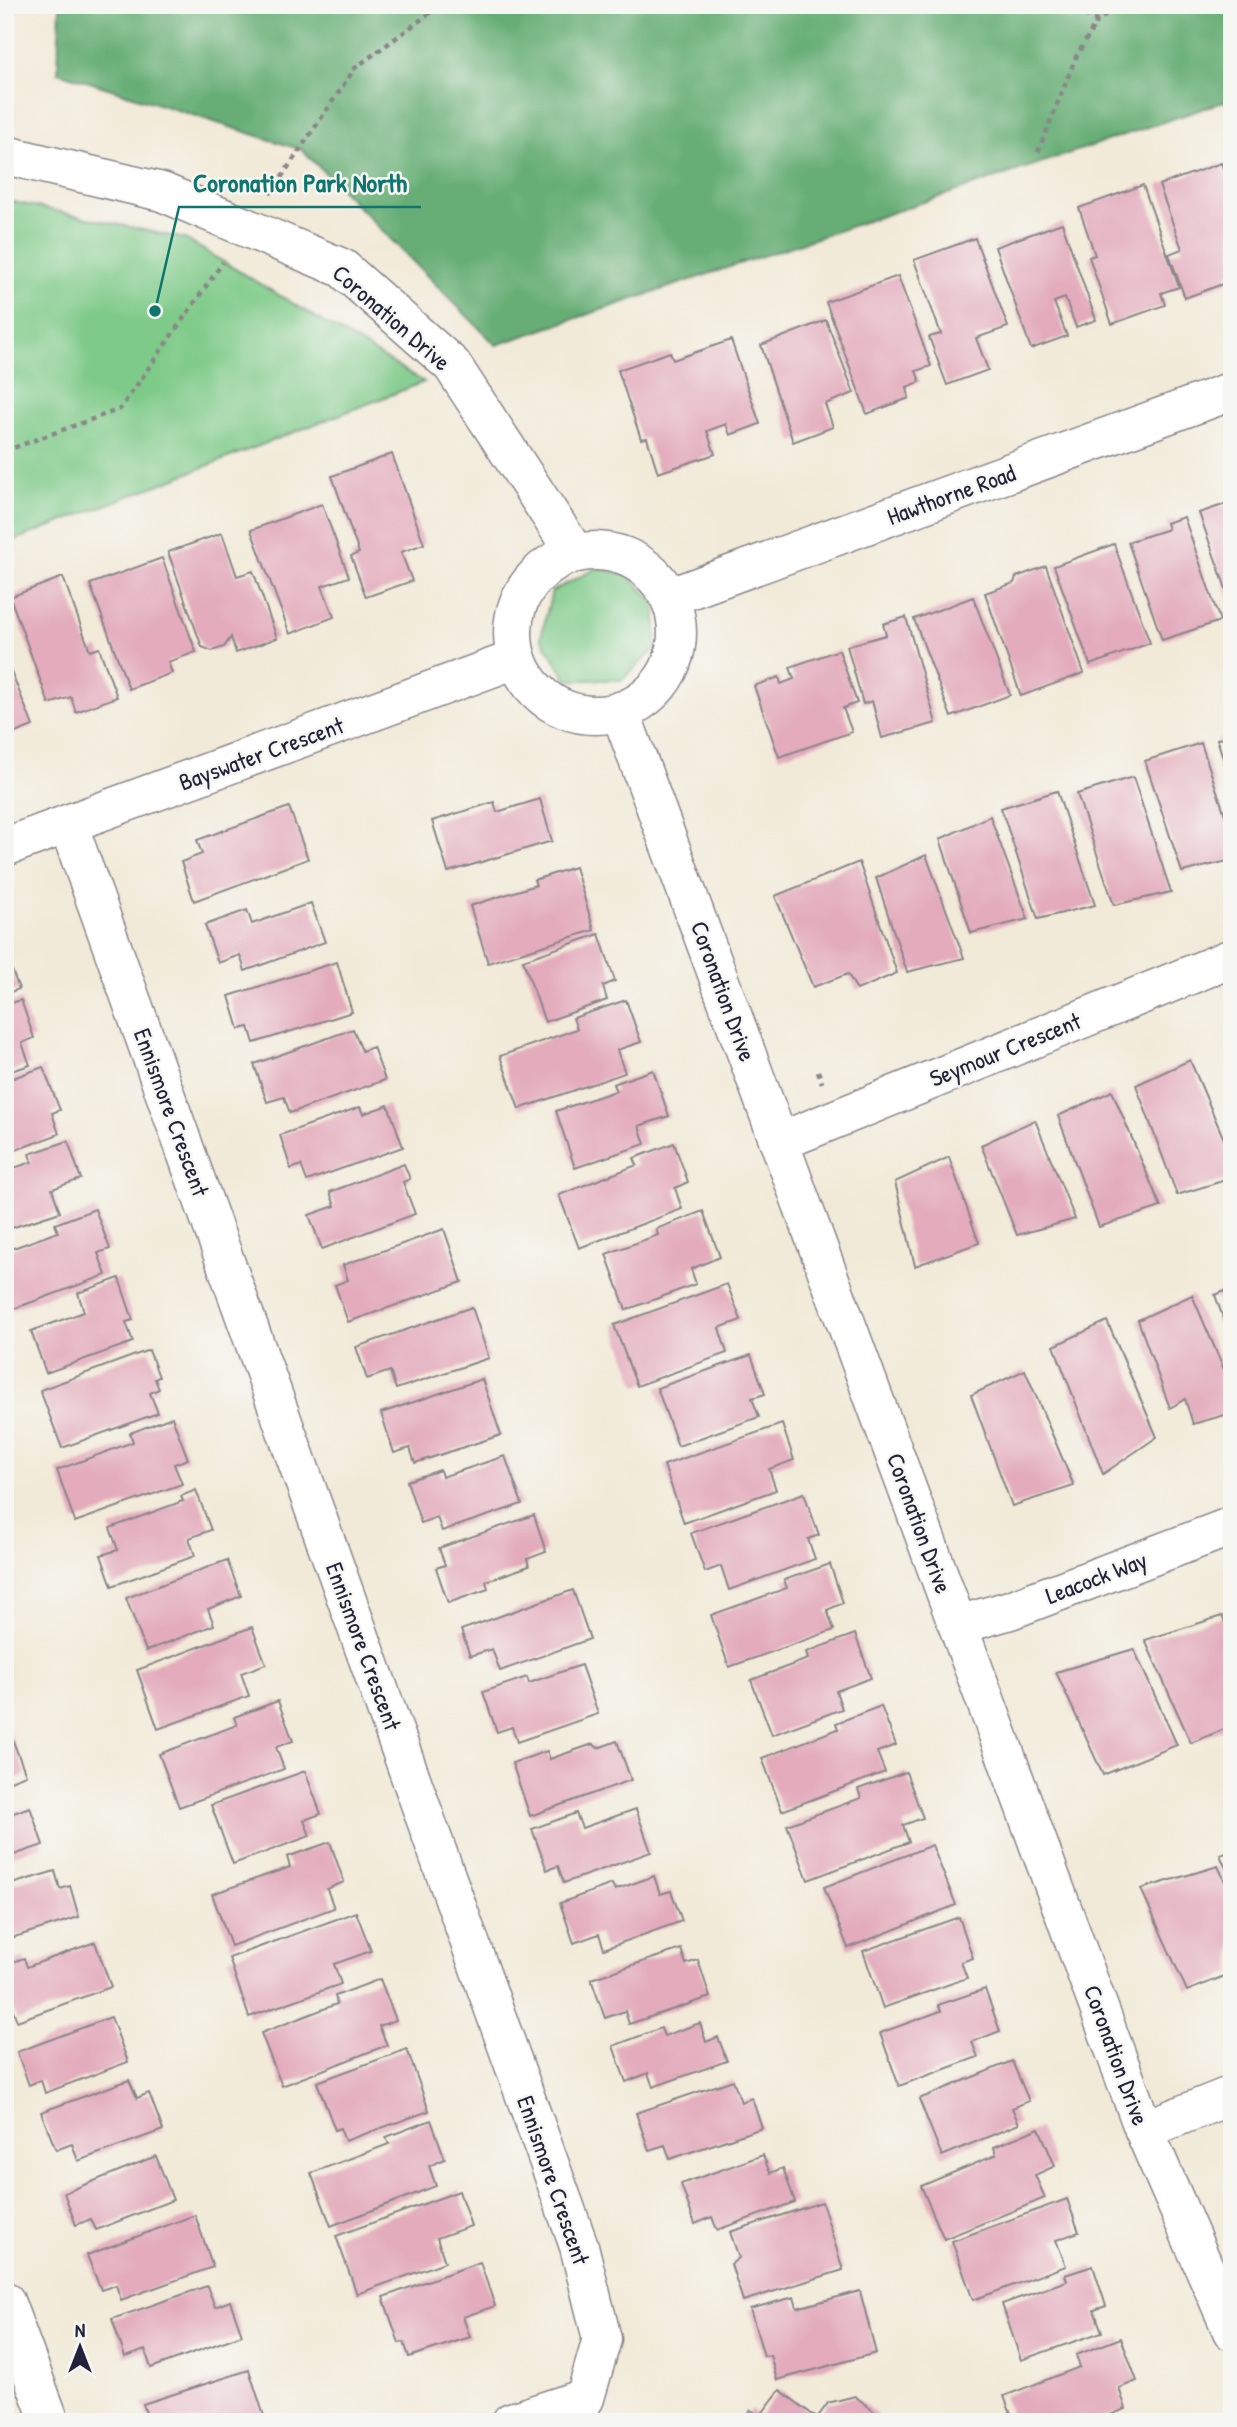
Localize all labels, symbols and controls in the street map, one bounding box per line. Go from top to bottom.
callout: Coronation Park North [179,160,421,207]
text: Coronation Park North [193,165,407,200]
street label: Coronation Drive [326,257,458,378]
street label: Hawthorne Road [882,456,1020,532]
street label: Bayswater Crescent [174,708,349,798]
street label: Coronation Drive [684,917,764,1066]
street label: Seymour Crescent [925,1004,1086,1094]
street label: Ennismore Crescent [127,1024,217,1201]
street label: Coronation Drive [880,1449,960,1598]
street label: Leacock Way [1041,1543,1151,1611]
street label: Ennismore Crescent [319,1558,409,1735]
street label: Coronation Drive [1077,1981,1157,2130]
street label: Ennismore Crescent [510,2091,598,2269]
north arrow [46,2312,116,2382]
text: N [75,2317,85,2343]

